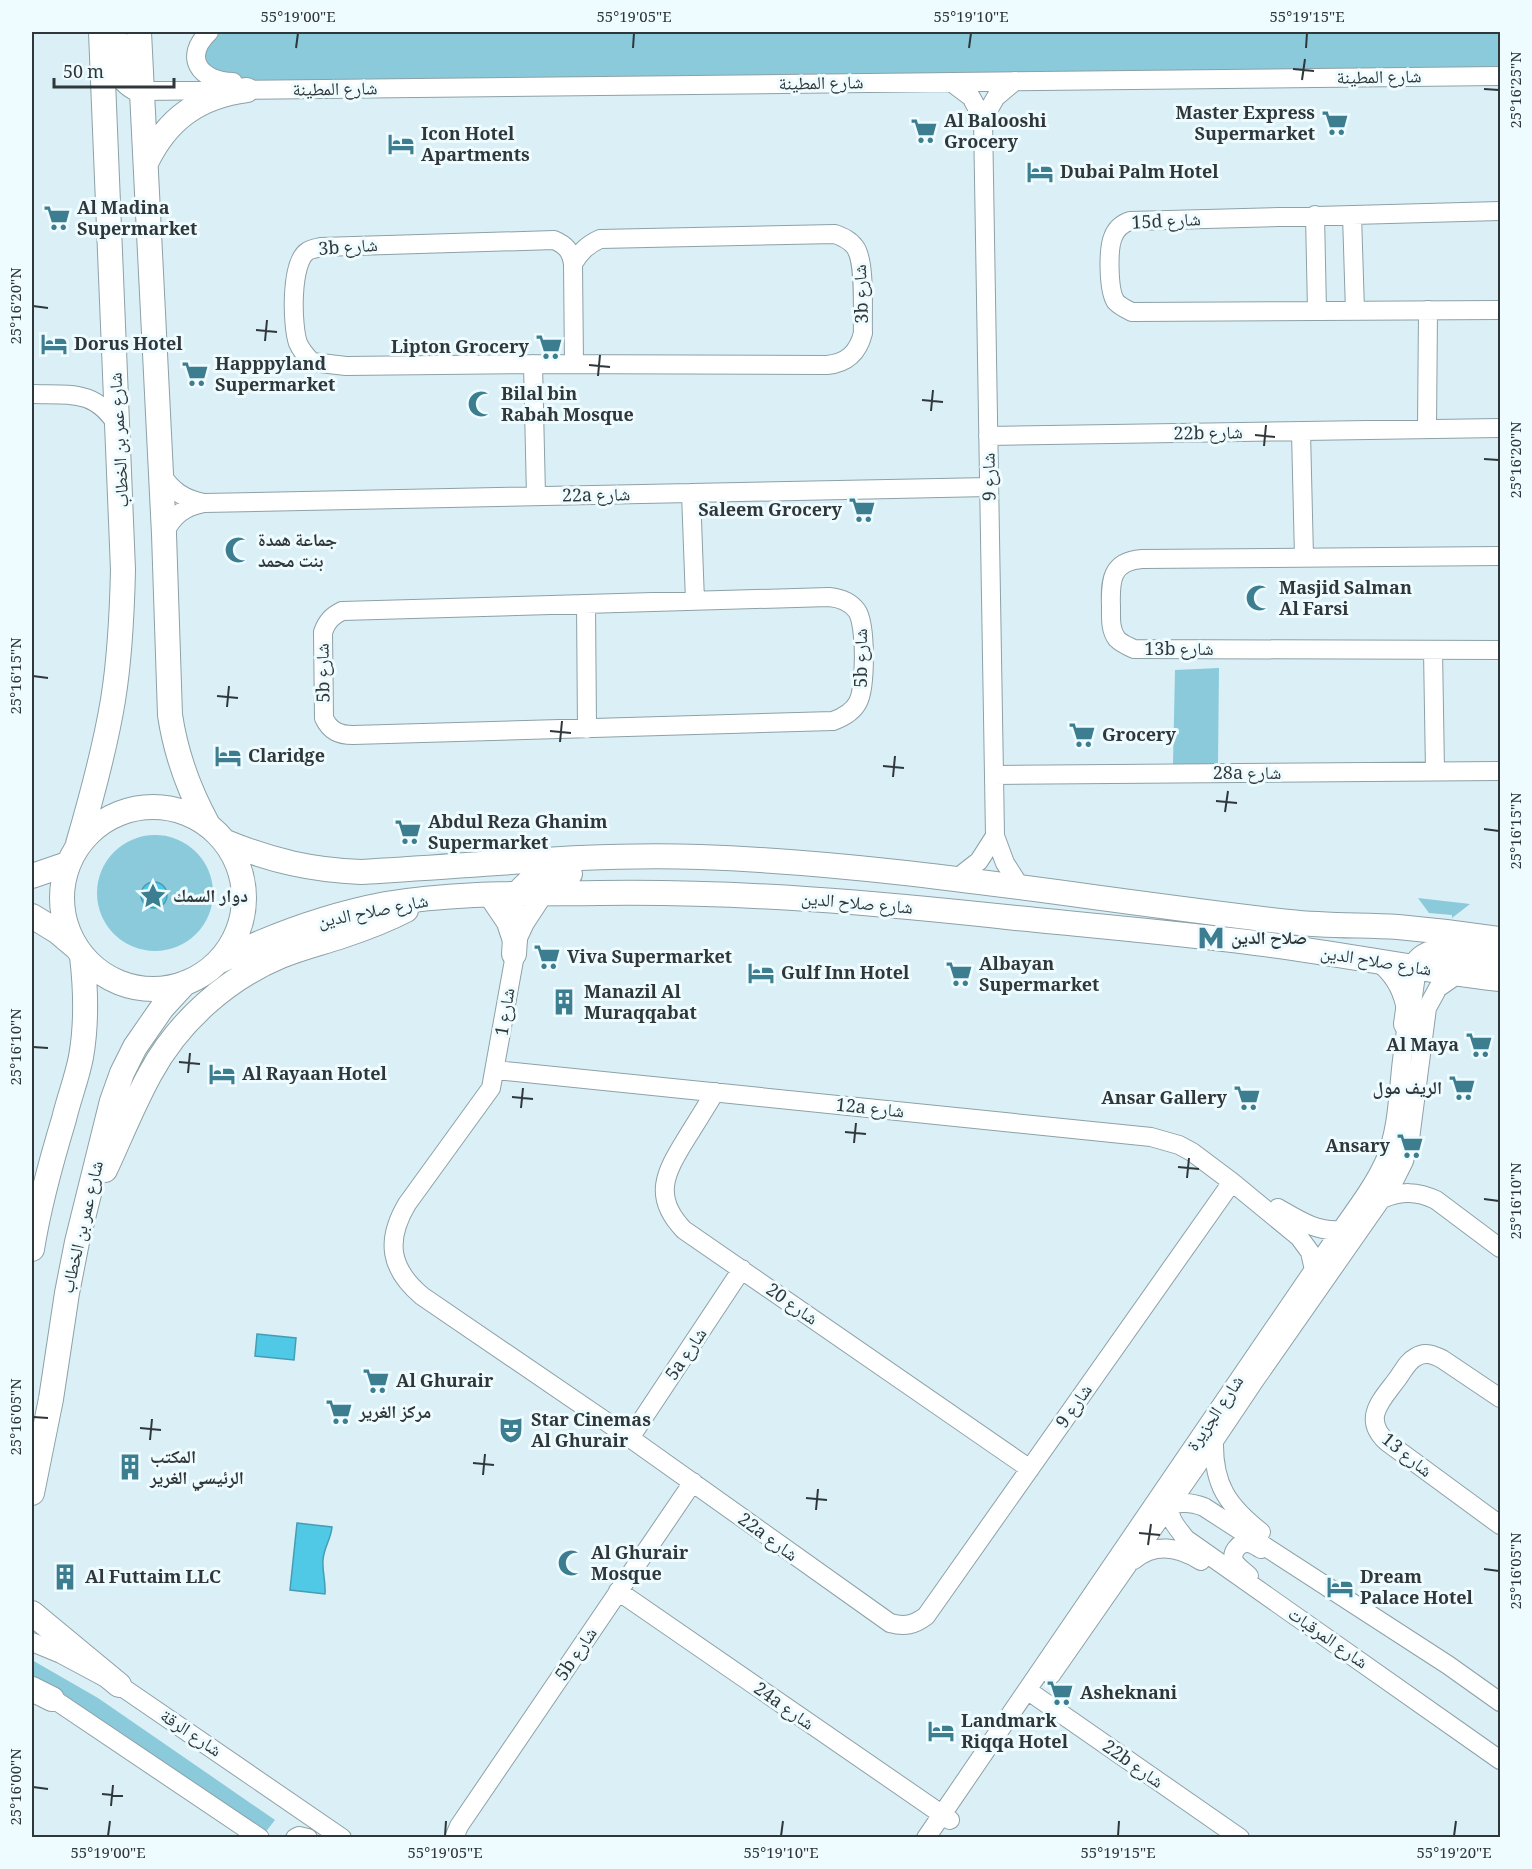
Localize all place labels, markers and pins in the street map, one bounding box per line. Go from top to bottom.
place label: Master Express Supermarket [1175,100,1315,151]
place label: Al Balooshi Grocery [944,108,1047,159]
supermarket icon: Master Express Supermarket [1320,108,1350,138]
supermarket icon: Al Balooshi Grocery [909,116,939,146]
place label: Icon Hotel Apartments [421,121,530,172]
hotel icon: Icon Hotel Apartments [386,129,416,159]
hotel icon: Dubai Palm Hotel [1025,157,1055,187]
place label: Dubai Palm Hotel [1060,159,1219,189]
place label: Al Madina Supermarket [77,195,197,246]
supermarket icon: Al Madina Supermarket [42,203,72,233]
hotel icon: Dorus Hotel [39,329,69,359]
place label: Dorus Hotel [74,331,183,361]
supermarket icon: Lipton Grocery [534,332,564,362]
place label: Lipton Grocery [391,334,530,364]
place label: Happpyland Supermarket [215,351,335,402]
supermarket icon: Happpyland Supermarket [180,359,210,389]
place label: Bilal bin Rabah Mosque [501,381,634,432]
mosque icon: Bilal bin Rabah Mosque [466,389,496,419]
supermarket icon: Saleem Grocery [847,495,877,525]
place label: Saleem Grocery [698,497,843,527]
place label: جماعة همدة بنت محمد [258,527,337,578]
mosque icon: جماعة همدة بنت محمد [223,535,253,565]
place label: Masjid Salman Al Farsi [1279,575,1412,626]
mosque icon: Masjid Salman Al Farsi [1244,583,1274,613]
supermarket icon: Grocery [1067,720,1097,750]
place label: Grocery [1102,722,1177,752]
hotel icon: Claridge [213,741,243,771]
place label: Claridge [248,743,325,773]
place label: Abdul Reza Ghanim Supermarket [428,809,608,860]
supermarket icon: Abdul Reza Ghanim Supermarket [393,817,423,847]
place icon: دوار السمك [138,881,168,911]
place label: دوار السمك [173,883,248,913]
metro station icon: صلاح الدين [1196,923,1226,953]
place label: صلاح الدين [1231,925,1307,955]
supermarket icon: Viva Supermarket [532,942,562,972]
place label: Viva Supermarket [567,944,732,974]
place label: Albayan Supermarket [979,951,1099,1002]
hotel icon: Gulf Inn Hotel [746,958,776,988]
supermarket icon: Albayan Supermarket [944,959,974,989]
place label: Gulf Inn Hotel [781,960,910,990]
place label: Manazil Al Muraqqabat [584,979,697,1030]
building icon: Manazil Al Muraqqabat [549,987,579,1017]
supermarket icon: Al Maya [1464,1030,1494,1060]
place label: Al Maya [1386,1032,1459,1062]
hotel icon: Al Rayaan Hotel [207,1059,237,1089]
place label: Al Rayaan Hotel [242,1061,388,1091]
supermarket icon: الريف مول [1447,1073,1477,1103]
place label: الريف مول [1372,1075,1442,1105]
supermarket icon: Ansar Gallery [1232,1083,1262,1113]
place label: Ansar Gallery [1101,1085,1228,1115]
supermarket icon: Ansary [1395,1131,1425,1161]
place label: Ansary [1325,1133,1391,1163]
supermarket icon: Al Ghurair [361,1366,391,1396]
place label: Al Ghurair [396,1368,494,1398]
supermarket icon: مركز الغرير [324,1397,354,1427]
place label: مركز الغرير [358,1399,431,1429]
place label: Star Cinemas Al Ghurair [531,1407,651,1458]
theatre icon: Star Cinemas Al Ghurair [496,1415,526,1445]
place label: المكتب الرئيسي الغرير [149,1444,244,1495]
building icon: المكتب الرئيسي الغرير [115,1452,145,1482]
place label: Al Ghurair Mosque [591,1540,689,1591]
mosque icon: Al Ghurair Mosque [556,1548,586,1578]
building icon: Al Futtaim LLC [50,1562,80,1592]
place label: Al Futtaim LLC [85,1564,221,1594]
place label: Dream Palace Hotel [1360,1564,1474,1615]
hotel icon: Dream Palace Hotel [1325,1572,1355,1602]
supermarket icon: Asheknani [1045,1678,1075,1708]
place label: Asheknani [1080,1680,1178,1710]
place label: Landmark Riqqa Hotel [961,1708,1069,1759]
hotel icon: Landmark Riqqa Hotel [926,1716,956,1746]

